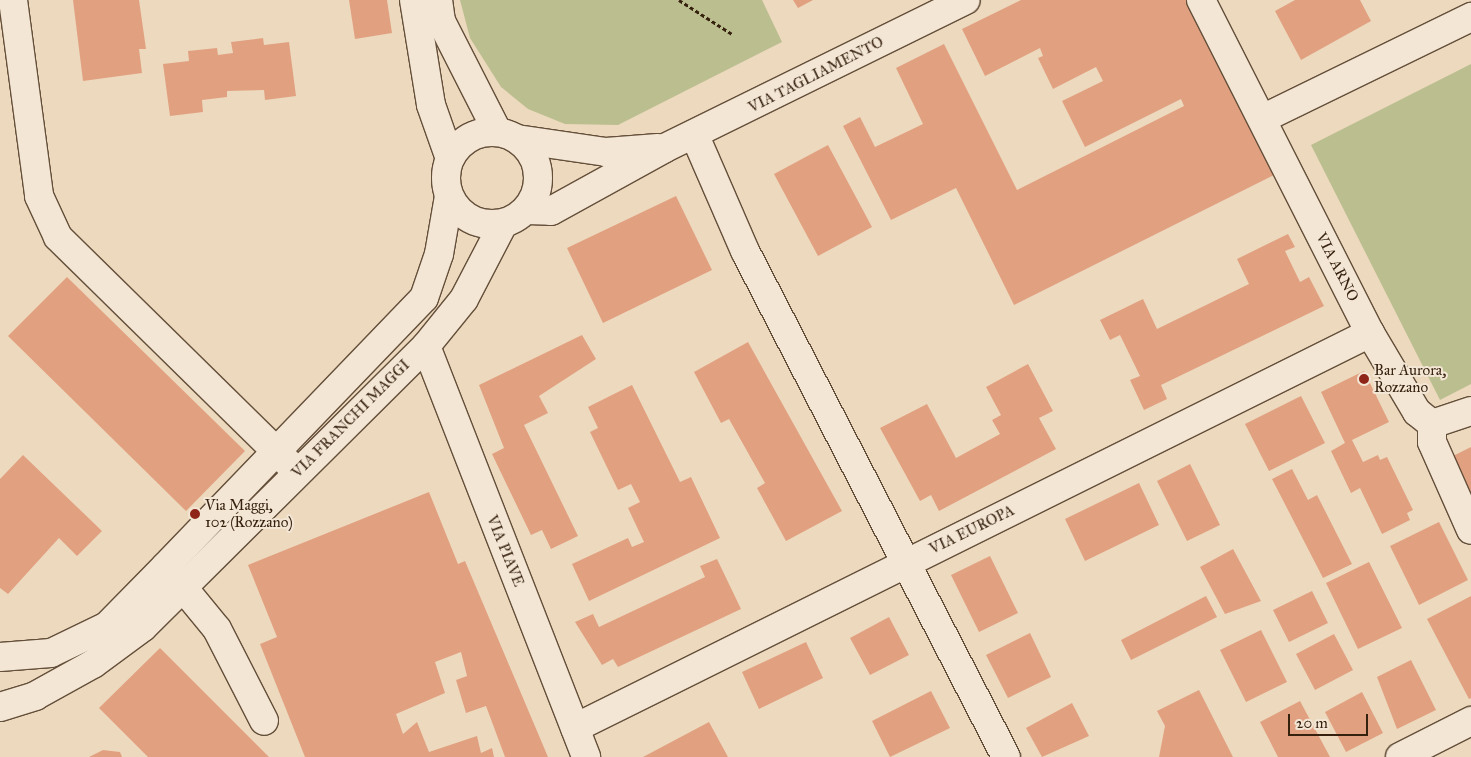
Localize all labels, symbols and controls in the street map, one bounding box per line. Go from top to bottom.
street label: VIA TAGLIAMENTO [745,33,887,117]
street label: VIA ARNO [1312,230,1362,304]
street label: VIA FRANCHI MAGGI [288,356,414,482]
place label: Bar Aurora, Rozzano [1374,361,1446,396]
marker: Bar Aurora, Rozzano [1358,373,1370,385]
place label: Via Maggi, 102 (Rozzano) [205,496,293,531]
street label: VIA EUROPA [927,502,1017,558]
marker: Via Maggi, 102 (Rozzano) [189,508,201,520]
street label: VIA PIAVE [483,513,527,589]
scale bar [1291,704,1371,736]
text: 20 m [1296,714,1328,732]

